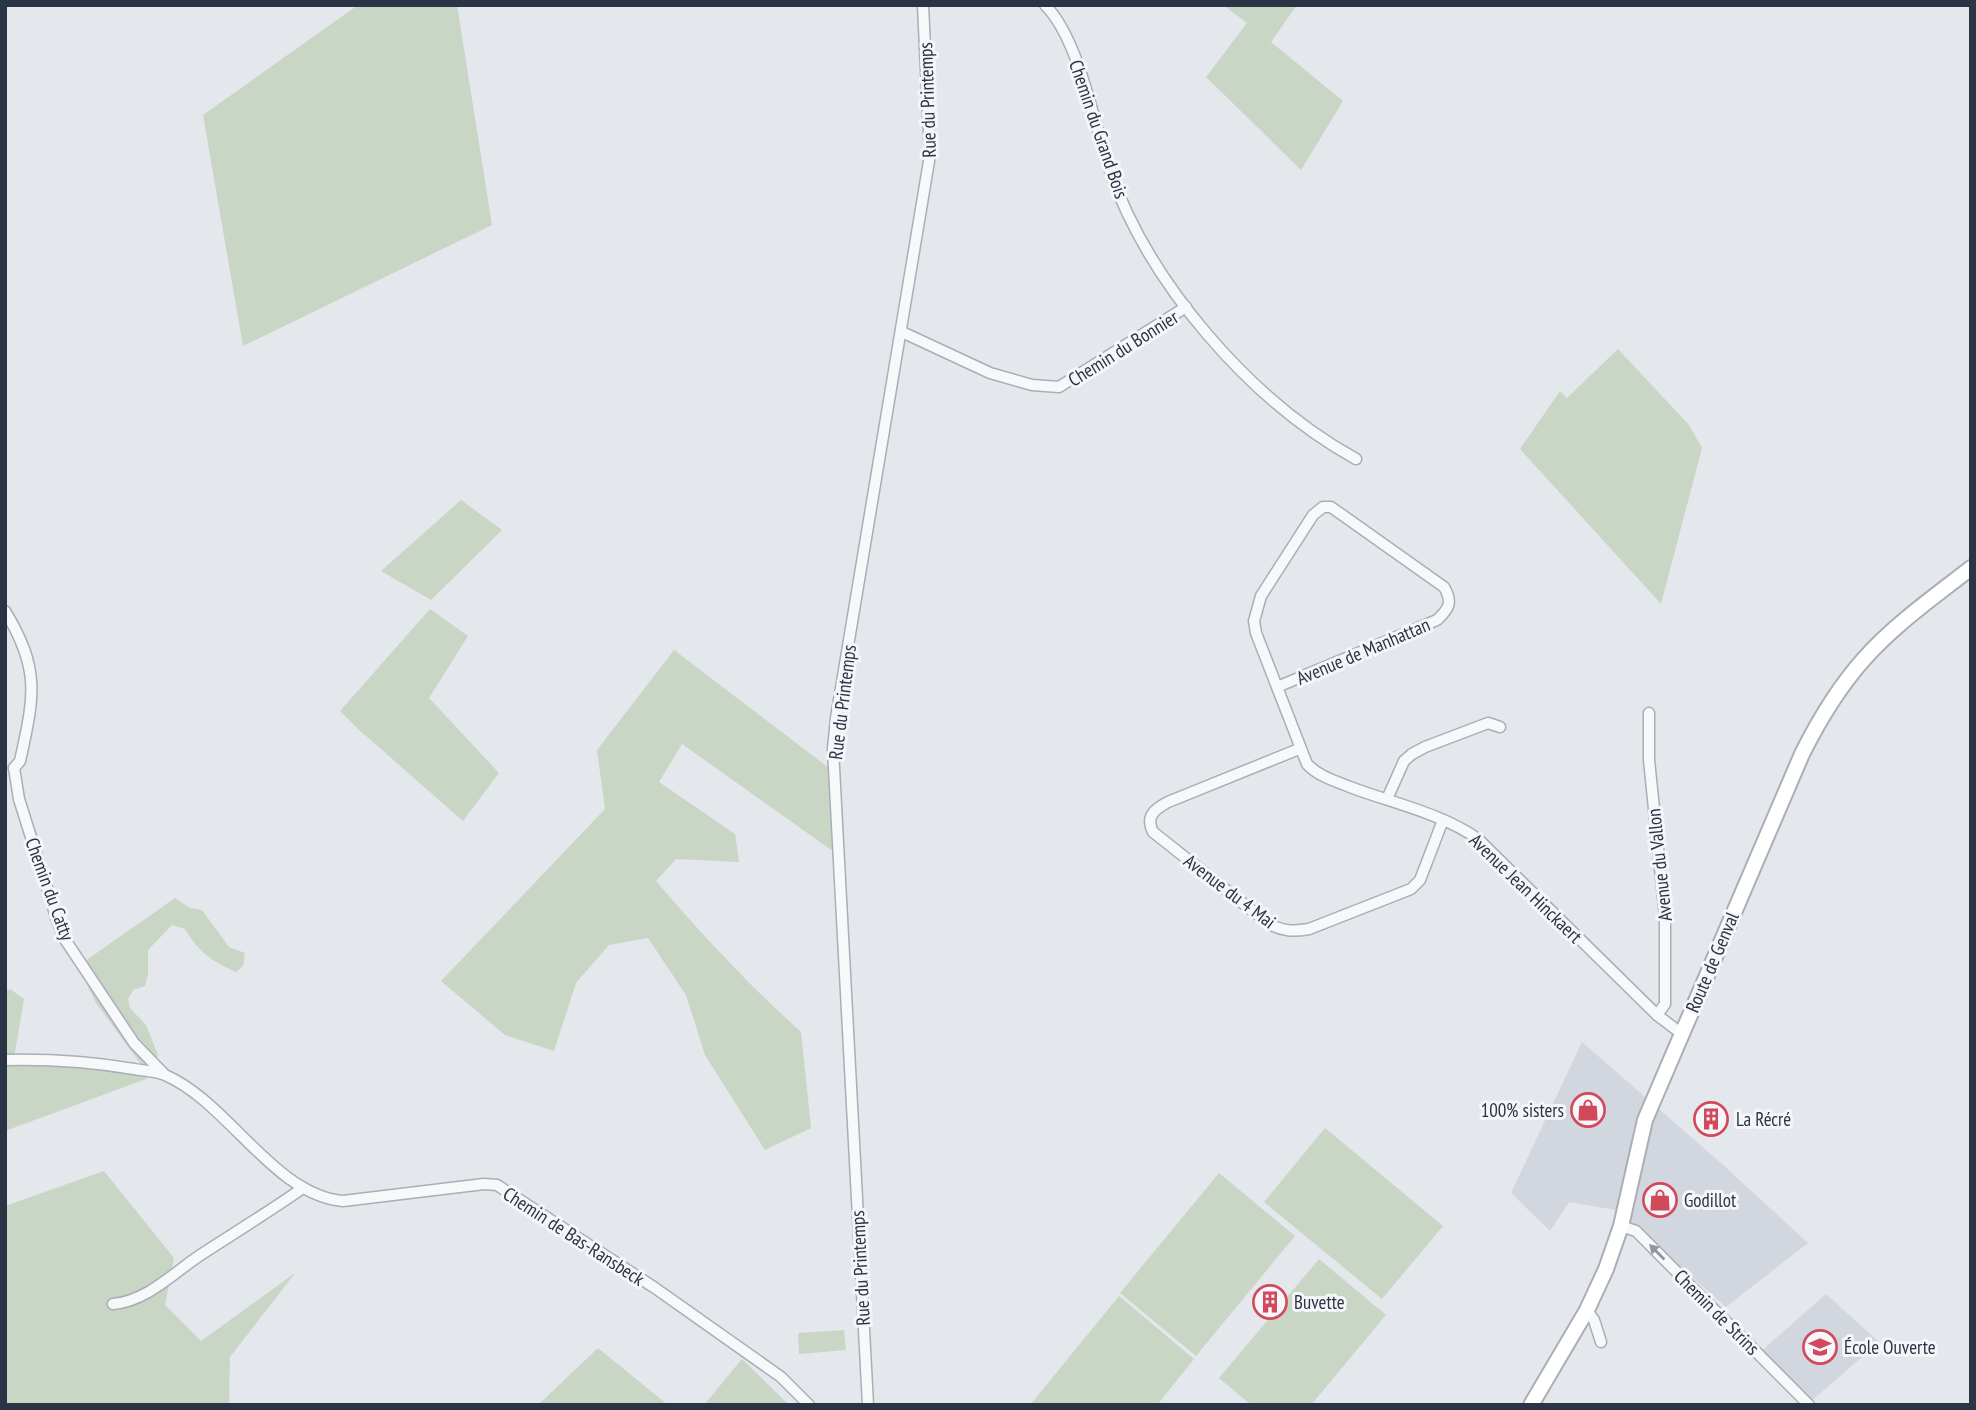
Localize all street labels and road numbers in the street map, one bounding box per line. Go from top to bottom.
street label: Rue du Printemps [913,42,941,158]
street label: Chemin du Grand Bois [1064,57,1134,201]
street label: Chemin du Bonnier [1064,304,1183,391]
street label: Avenue de Manhattan [1293,612,1433,690]
street label: Rue du Printemps [823,643,861,761]
street label: Avenue du Vallon [1641,807,1677,923]
street label: Avenue Jean Hinckaert [1465,828,1588,948]
street label: Chemin du Catty [20,834,80,945]
street label: Avenue du 4 Mai [1179,849,1281,933]
street label: Route de Genval [1680,908,1744,1016]
street label: Chemin de Bas-Ransbeck [499,1181,650,1291]
street label: Rue du Printemps [845,1210,875,1326]
street label: Chemin de Strins [1669,1264,1765,1360]

